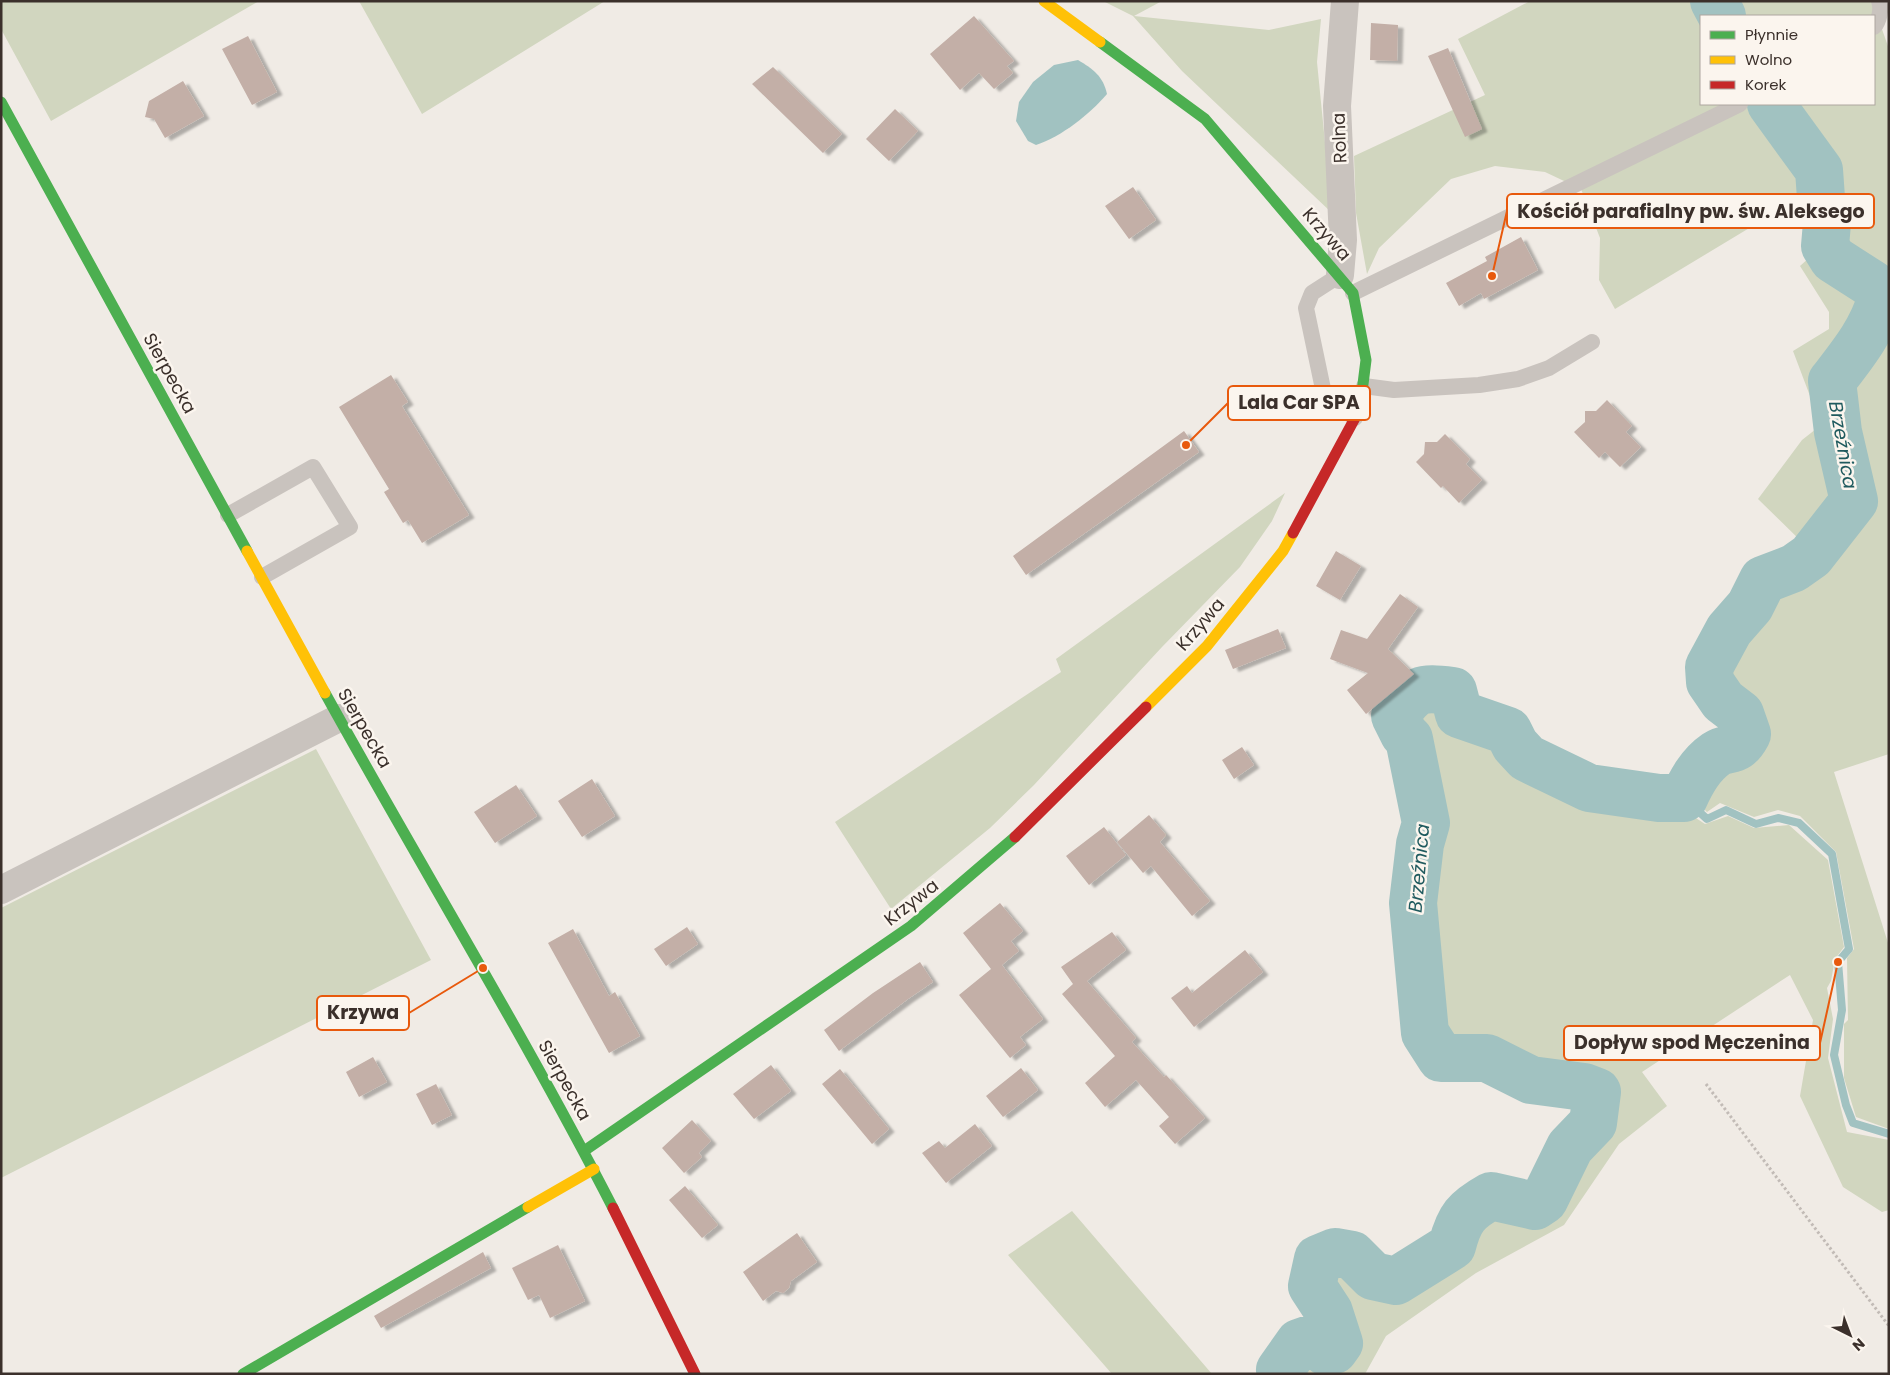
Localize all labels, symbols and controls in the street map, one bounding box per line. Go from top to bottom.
legend [1700,15,1875,105]
text: Płynnie [1745,24,1798,45]
text: Wolno [1745,49,1792,70]
text: Korek [1745,74,1786,95]
street label: Rolna [1326,112,1352,164]
callout: Kościół parafialny pw. św. Aleksego [1507,194,1874,228]
text: Kościół parafialny pw. św. Aleksego [1517,198,1865,225]
street label: Krzywa [1297,202,1357,266]
street label: Sierpecka [138,328,202,418]
callout: Lala Car SPA [1228,386,1370,420]
text: Lala Car SPA [1238,389,1360,416]
water label: Brzeźnica [1822,399,1864,491]
street label: Krzywa [1170,592,1230,656]
street label: Sierpecka [332,683,398,773]
water label: Brzeźnica [1402,822,1436,914]
street label: Krzywa [879,873,943,931]
callout: Krzywa [317,996,409,1030]
text: Krzywa [327,999,399,1026]
callout: Dopływ spod Męczenina [1564,1026,1820,1060]
text: Dopływ spod Męczenina [1574,1029,1810,1056]
street label: Sierpecka [533,1035,597,1125]
north arrow [1825,1310,1875,1360]
text: N [1848,1334,1869,1356]

